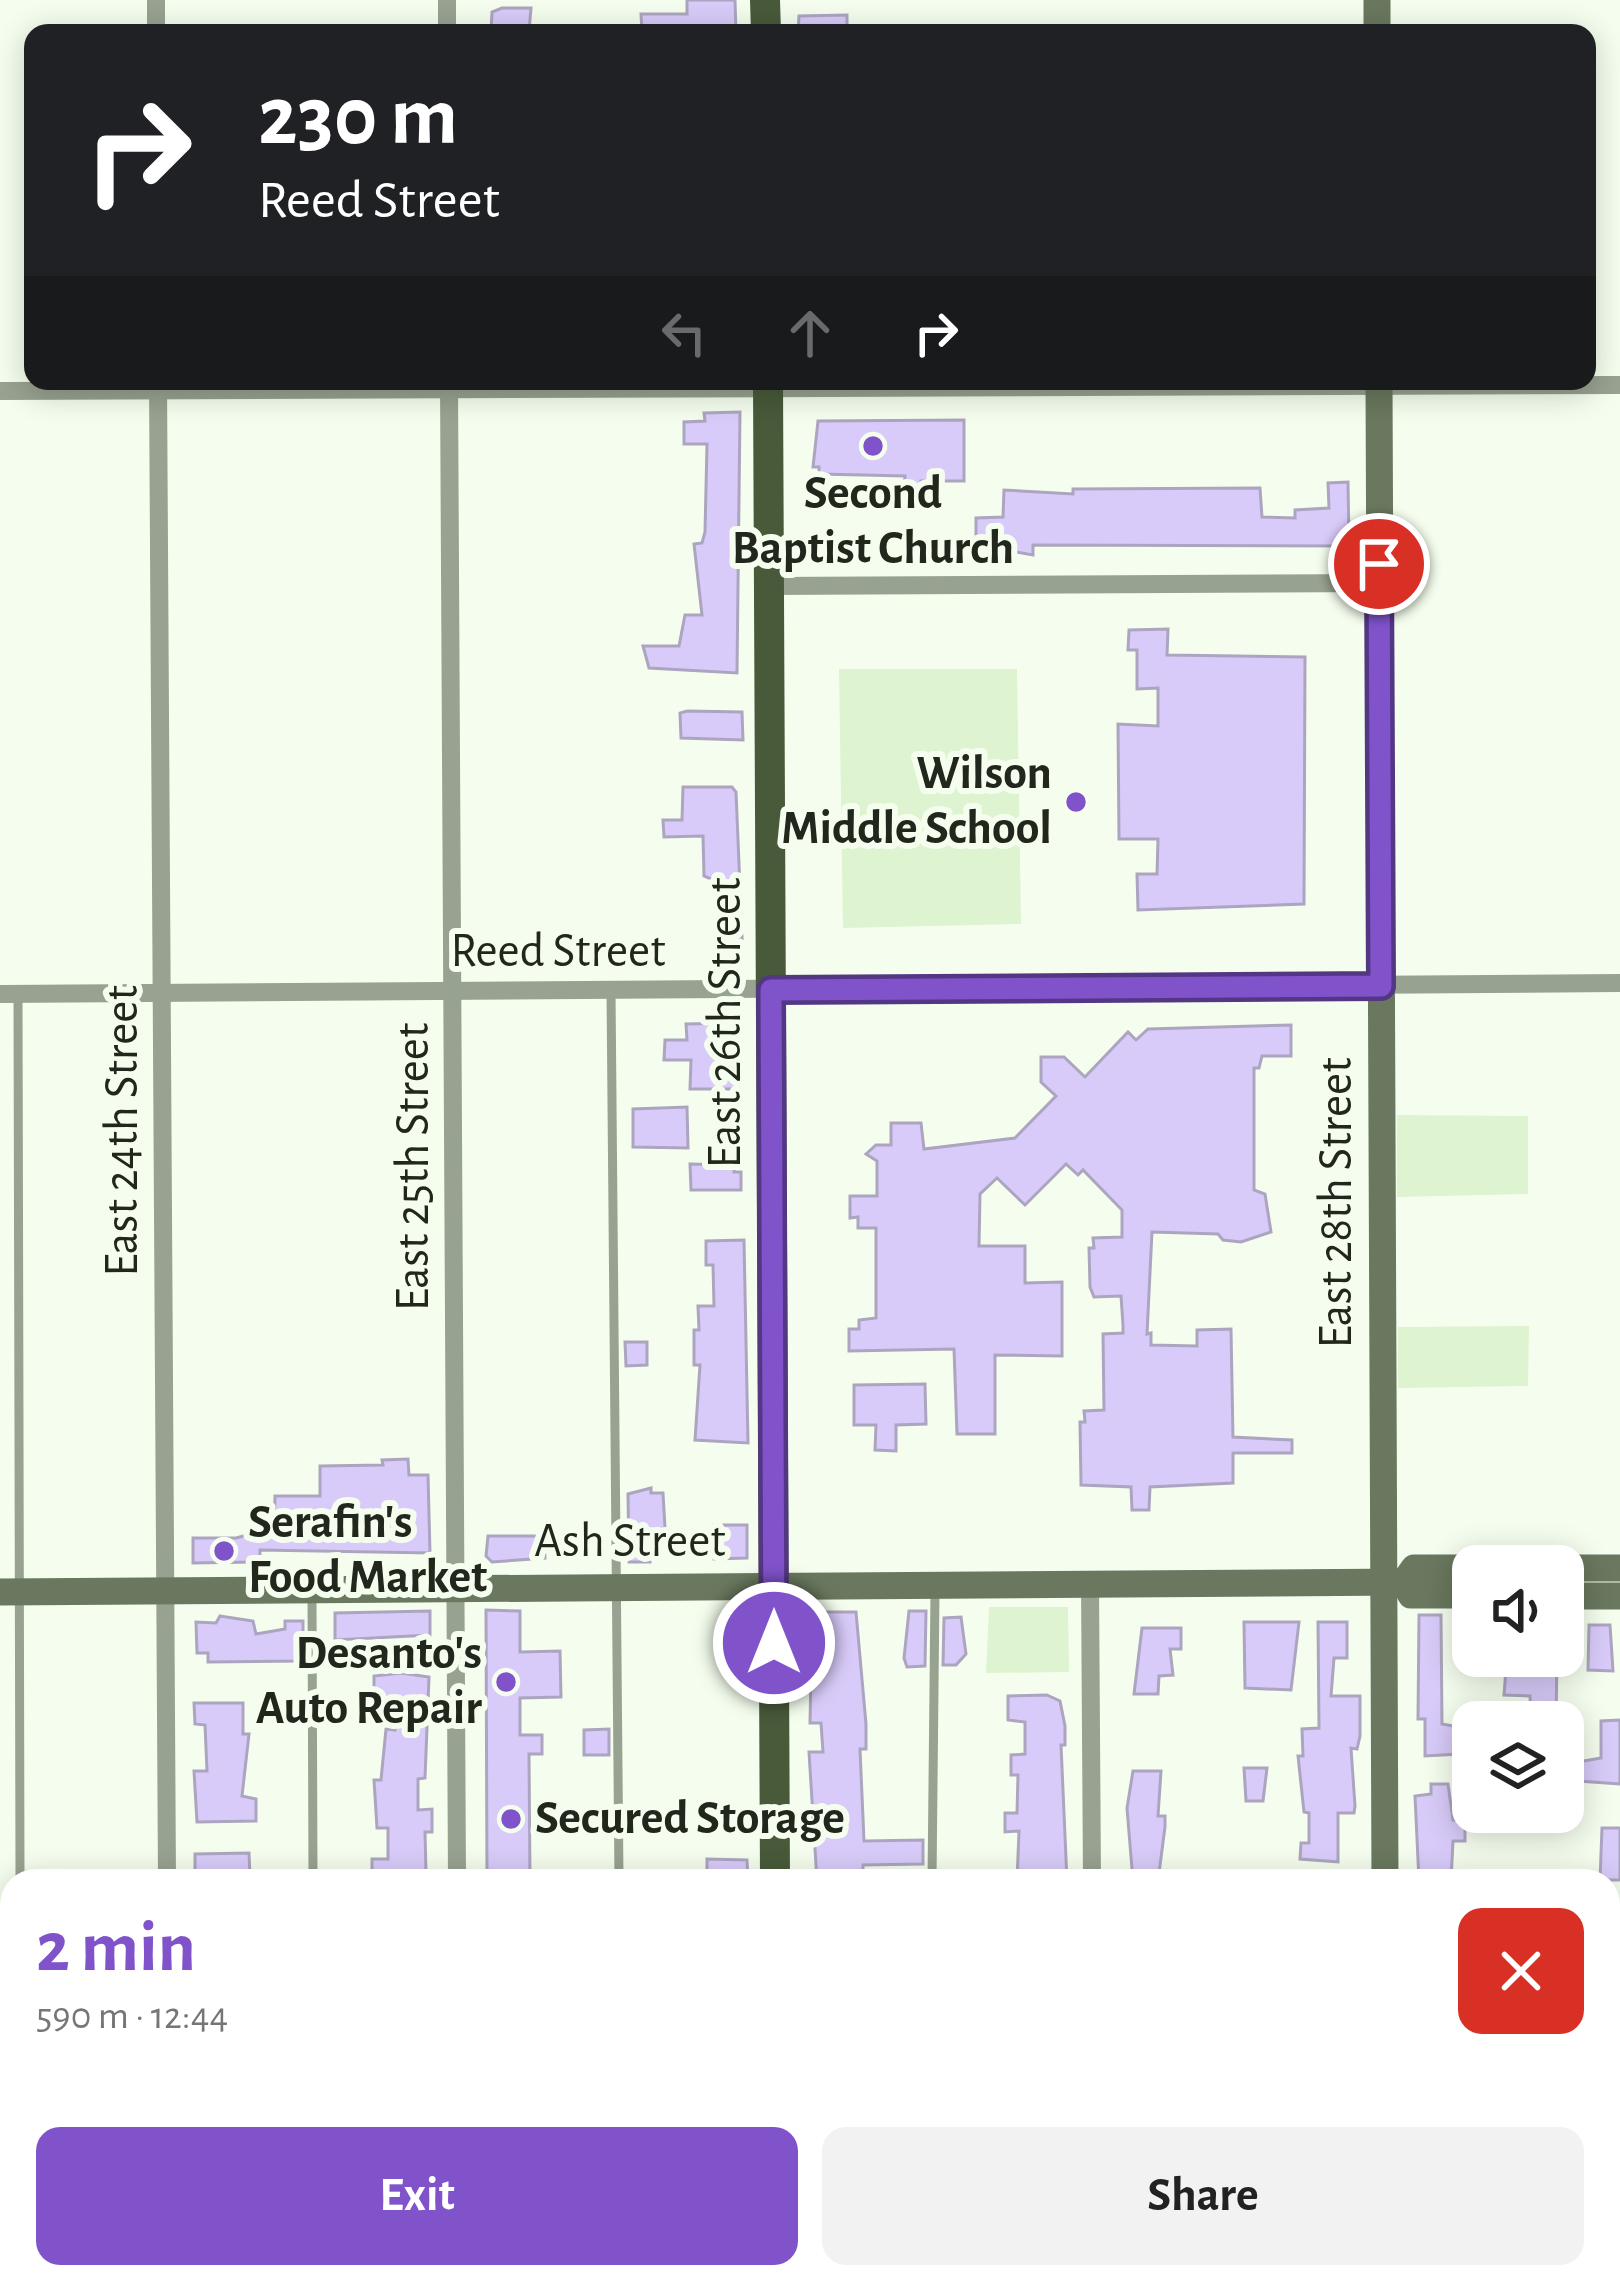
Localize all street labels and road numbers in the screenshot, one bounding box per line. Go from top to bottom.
street label: East 26th Street [702,878,750,1168]
street label: Reed Street [451,928,665,976]
street label: East 24th Street [99,985,147,1277]
street label: East 25th Street [390,1023,438,1311]
street label: East 28th Street [1313,1057,1361,1349]
street label: Ash Street [534,1518,726,1566]

